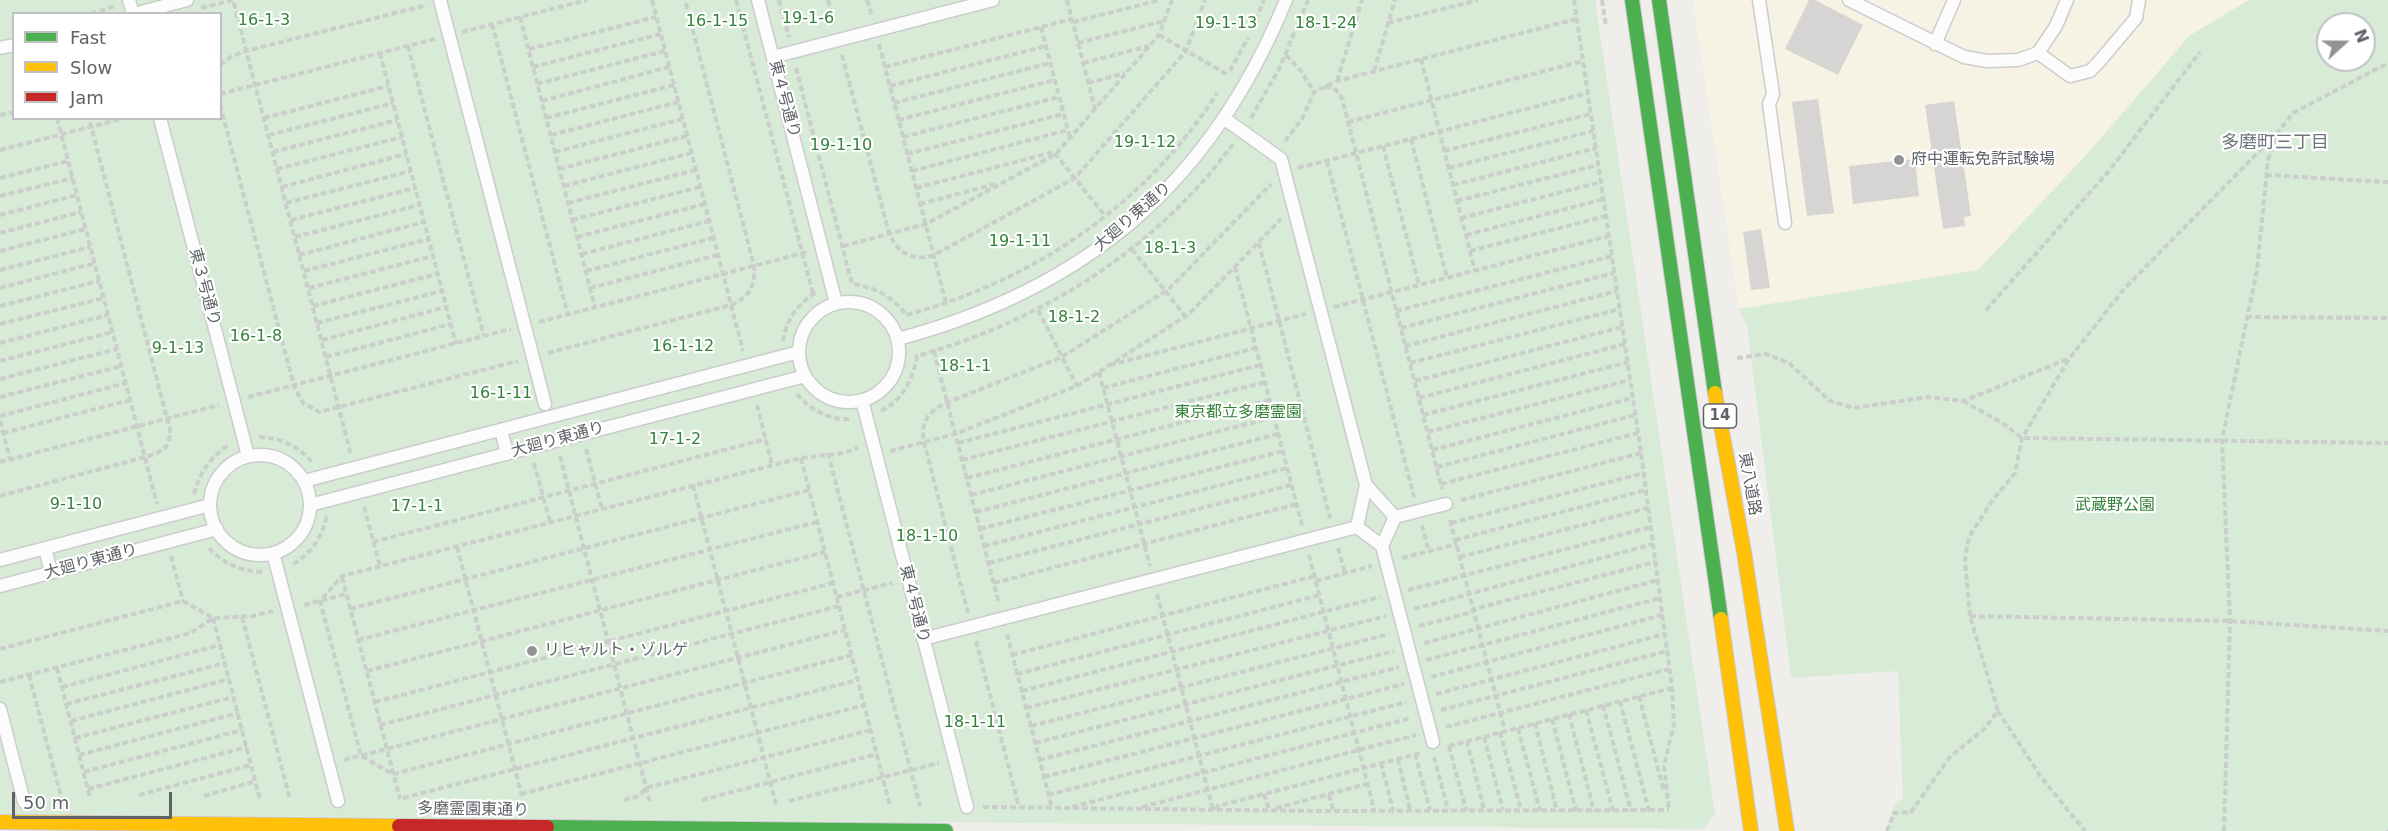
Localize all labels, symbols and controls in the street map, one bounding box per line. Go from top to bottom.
park label: 19-1-6 [782,9,834,29]
park label: 16-1-3 [238,11,290,31]
legend [12,12,222,120]
park label: 16-1-15 [686,12,748,32]
north arrow [2316,12,2376,72]
park label: 19-1-13 [1195,14,1257,34]
park label: 18-1-24 [1295,14,1357,34]
text: N [2350,26,2373,46]
text: Fast [70,27,106,48]
text: Slow [70,57,112,78]
street label: 東４号通り [764,58,804,140]
text: Jam [70,87,104,108]
district label: 多磨町三丁目 [2221,132,2329,154]
park label: 19-1-12 [1114,133,1176,153]
park label: 19-1-10 [810,136,872,156]
place label: 府中運転免許試験場 [1911,150,2055,170]
marker: 府中運転免許試験場 [1892,153,1906,167]
street label: 大廻り東通り [1090,178,1176,256]
park label: 19-1-11 [989,232,1051,252]
park label: 18-1-3 [1144,239,1196,259]
street label: 東３号通り [184,246,224,328]
park label: 18-1-2 [1048,308,1100,328]
park label: 16-1-8 [230,327,282,347]
park label: 16-1-12 [652,337,714,357]
park label: 9-1-13 [152,339,204,359]
park label: 18-1-1 [939,357,991,377]
park label: 16-1-11 [470,384,532,404]
park label: 東京都立多磨霊園 [1174,403,1302,423]
road number: 14 [1704,404,1736,428]
street label: 大廻り東通り [509,418,607,462]
park label: 17-1-2 [649,430,701,450]
street label: 東八道路 [1734,451,1764,517]
park label: 9-1-10 [50,495,102,515]
park label: 武蔵野公園 [2075,496,2155,516]
park label: 17-1-1 [391,497,443,517]
park label: 18-1-10 [896,527,958,547]
street label: 大廻り東通り [42,540,140,584]
street label: 東４号通り [895,563,933,645]
place label: リヒャルト・ゾルゲ [544,641,688,661]
marker: リヒャルト・ゾルゲ [525,644,539,658]
park label: 18-1-11 [944,713,1006,733]
scale bar [15,780,176,818]
text: 50 m [23,792,69,813]
street label: 多磨霊園東通り [417,799,529,821]

